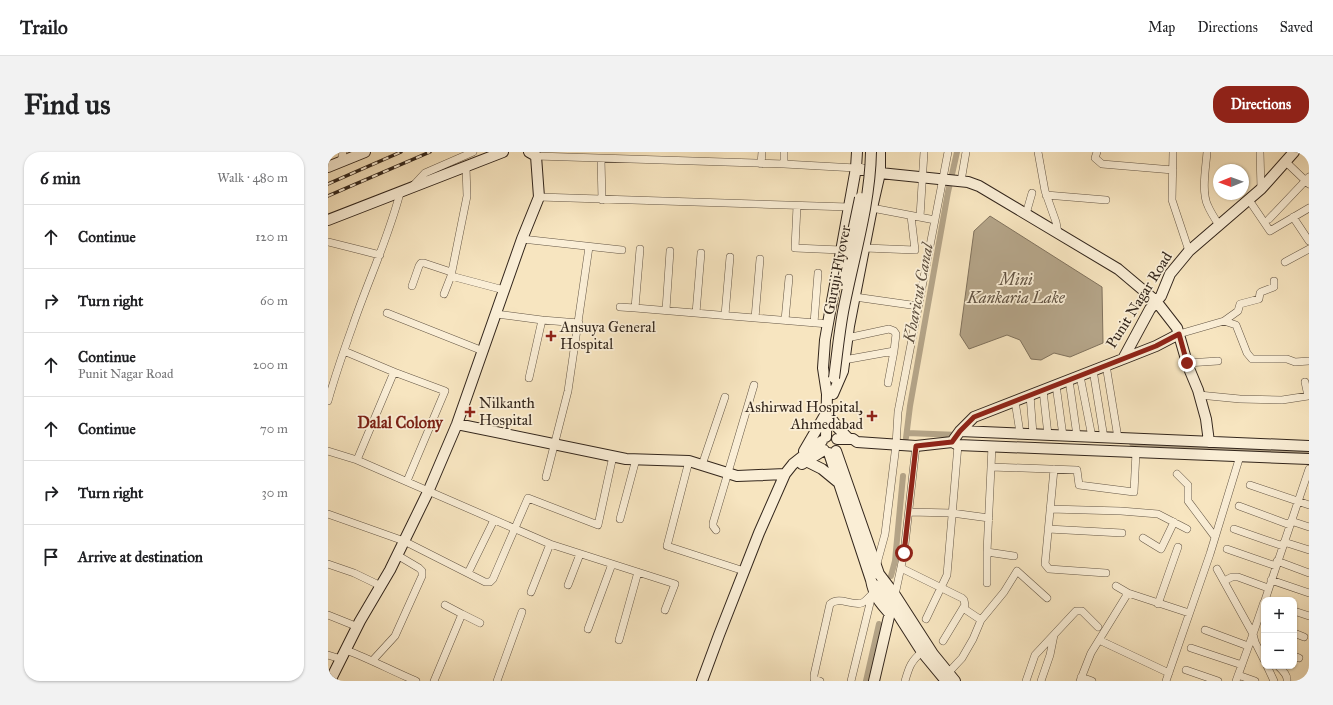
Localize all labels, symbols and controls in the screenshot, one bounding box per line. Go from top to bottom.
text: Trailo [20,16,68,39]
text: Map [1148,19,1175,36]
text: Directions [1197,19,1258,36]
text: Saved [1280,19,1313,36]
button: Directions [1213,86,1309,123]
text: Find us [24,87,110,122]
north arrow [1213,164,1249,200]
text: 6 min [40,168,81,189]
text: Walk · 480 m [217,170,288,186]
street label: Guruji Flyover [820,223,855,316]
icon: ahead [40,226,62,248]
text: Continue [78,228,136,246]
text: 120 m [255,229,288,245]
water label: Kharicut Canal [899,240,937,345]
street label: Punit Nagar Road [1102,248,1176,351]
water label: Mini Kankaria Lake [966,270,1066,307]
icon: right [40,290,62,312]
text: Turn right [78,292,143,310]
text: 60 m [260,293,288,309]
place label: Ansuya General Hospital [559,318,657,353]
marker: Ansuya General Hospital [545,330,557,342]
text: Continue [78,348,136,366]
icon: ahead [40,354,62,376]
route end [1178,354,1196,372]
text: 200 m [253,357,288,373]
text: Punit Nagar Road [78,366,173,382]
place label: Nilkanth Hospital [479,394,536,429]
place label: Ashirwad Hospital, Ahmedabad [744,398,863,433]
marker: Nilkanth Hospital [464,406,476,418]
marker: Ashirwad Hospital, Ahmedabad [866,410,878,422]
district label: Dalal Colony [357,413,444,433]
icon: ahead [40,418,62,440]
text: Continue [78,420,136,438]
text: 70 m [260,421,288,437]
icon: right [40,482,62,504]
text: Turn right [78,484,143,502]
text: 30 m [262,485,288,501]
route start [895,544,913,562]
icon: arrive [40,546,62,568]
text: Arrive at destination [78,548,203,566]
map controls [1261,597,1297,669]
button: + [1261,597,1297,633]
button: − [1261,633,1297,669]

